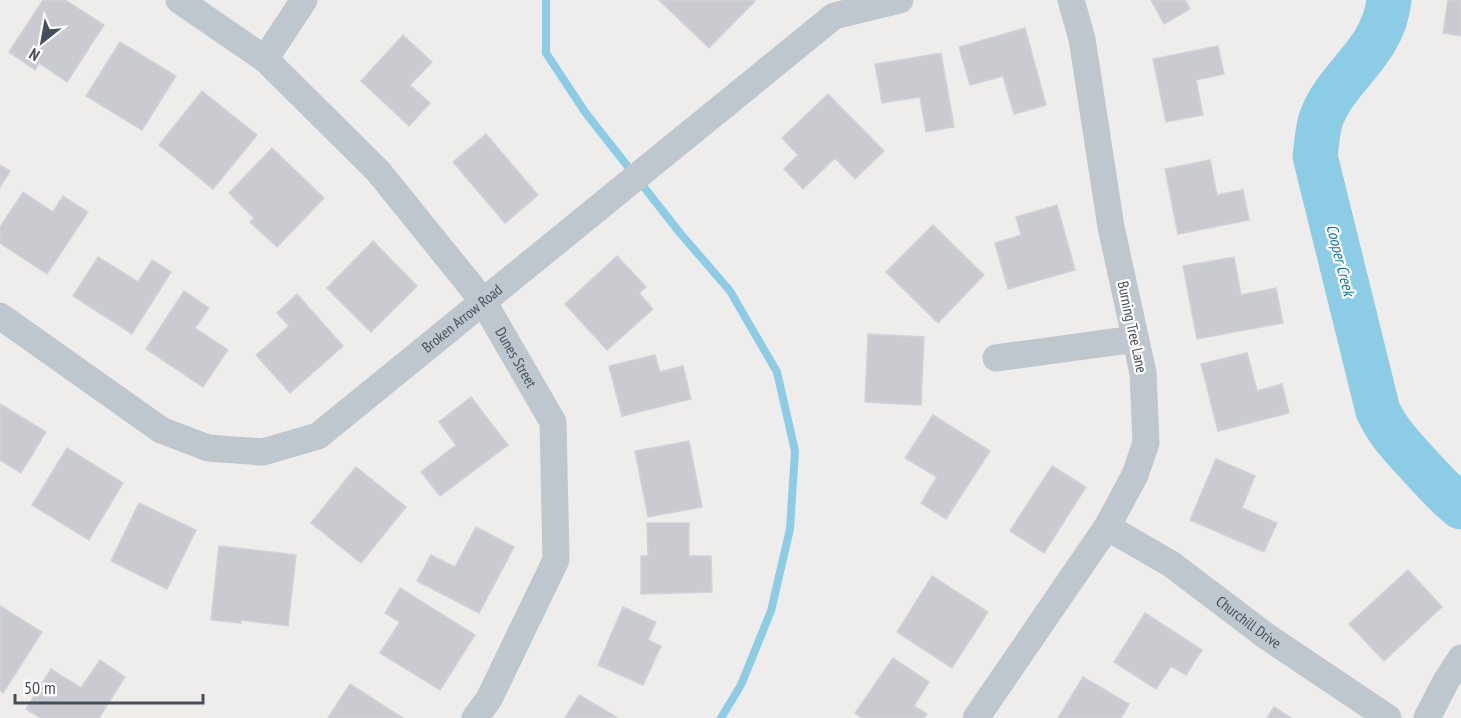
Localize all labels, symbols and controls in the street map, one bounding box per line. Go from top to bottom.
north arrow [12,12,72,72]
text: N [25,44,43,66]
water label: Cooper Creek [1322,222,1360,299]
street label: Burning Tree Lane [1114,279,1151,374]
street label: Broken Arrow Road [418,280,506,357]
street label: Dunes Street [491,324,541,391]
street label: Churchill Drive [1212,591,1285,653]
scale bar [15,667,202,705]
text: 50 m [24,676,56,699]

